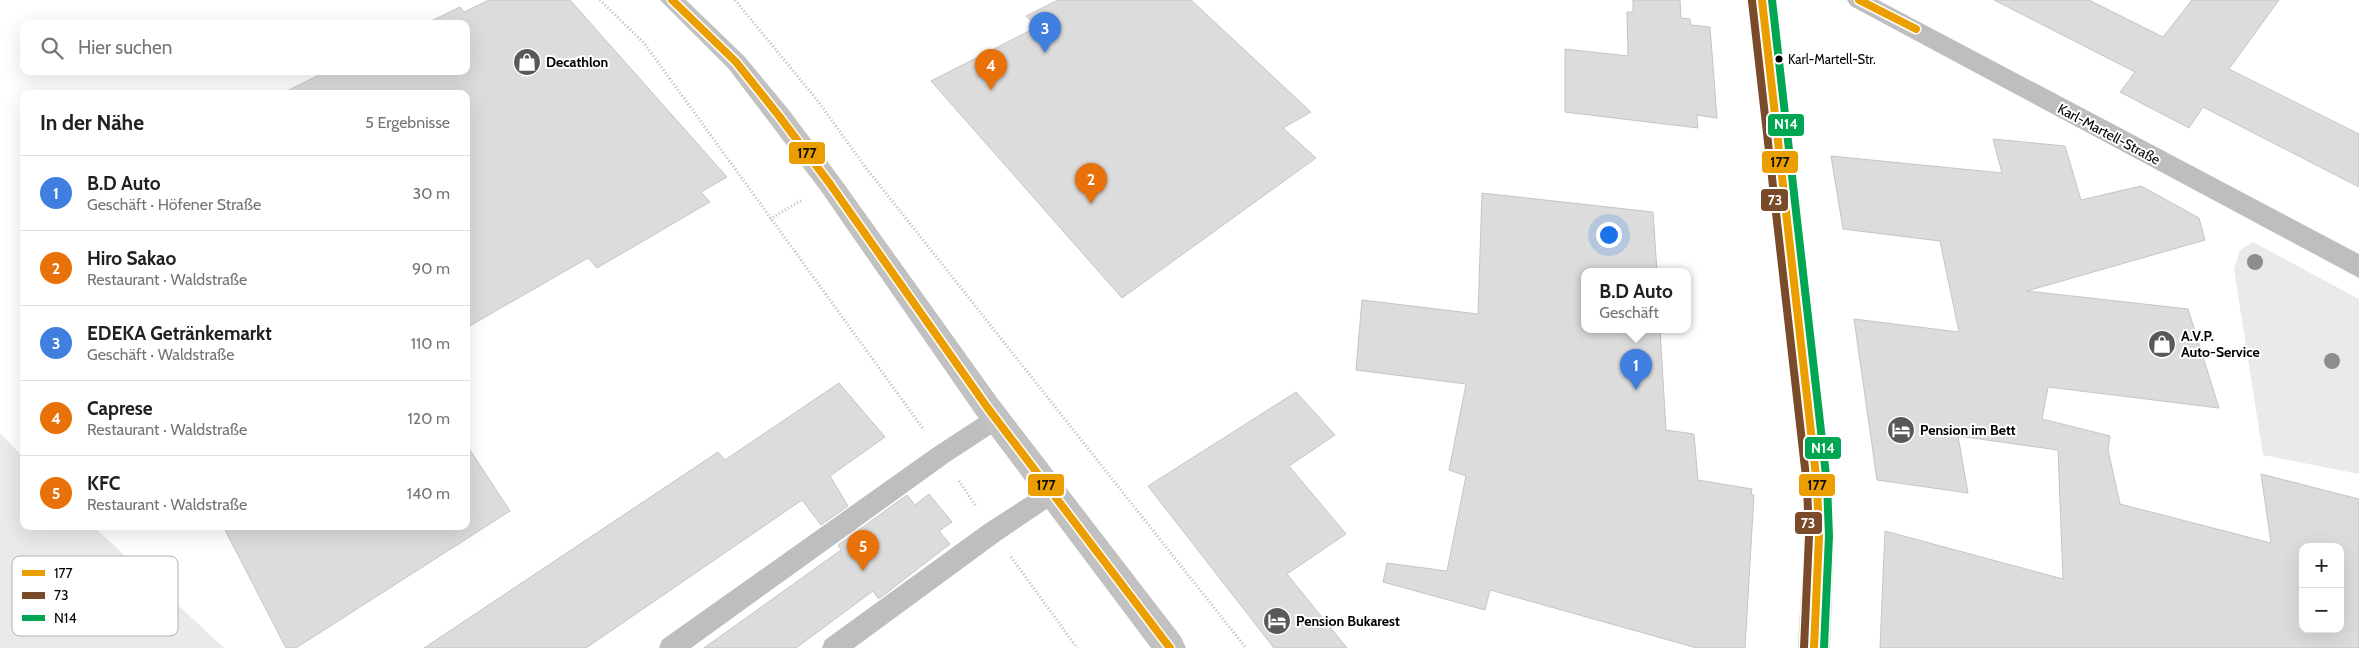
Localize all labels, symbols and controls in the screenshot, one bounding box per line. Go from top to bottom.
pin: 3 [1029,12,1061,53]
search box [20,20,470,75]
icon: search [38,34,66,62]
text: Hier suchen [78,36,172,59]
shop icon: Decathlon [512,47,542,77]
pin: 4 [975,49,1007,90]
place label: Karl-Martell-Str. [1788,51,1876,67]
place label: Decathlon [546,53,608,71]
marker: Karl-Martell-Str. [1774,54,1784,64]
street label: Karl-Martell-Straße [2055,99,2163,169]
text: In der Nähe [40,110,144,135]
text: 5 Ergebnisse [365,113,450,132]
line badge: N14 [1767,113,1805,137]
text: N14 [1774,115,1798,133]
line badge: 177 [788,141,826,165]
text: 177 [797,144,818,162]
line badge: 177 [1761,150,1799,174]
text: 177 [1770,153,1791,171]
pin: 2 [1075,163,1107,204]
text: B.D Auto [87,172,161,195]
text: 1 [53,184,59,203]
text: 30 m [413,184,450,203]
line badge: 73 [1760,188,1789,212]
text: 73 [1768,191,1782,209]
text: Geschäft · Höfener Straße [87,195,261,214]
your location [1596,222,1622,248]
text: Hiro Sakao [87,247,176,270]
text: 2 [52,259,60,278]
text: 90 m [412,259,450,278]
popup [1581,268,1691,333]
text: Restaurant · Waldstraße [87,270,247,289]
text: B.D Auto [1599,280,1673,303]
text: Geschäft [1599,303,1659,322]
text: EDEKA Getränkemarkt [87,322,272,345]
place label: A.V.P. Auto-Service [2181,327,2260,361]
shop icon: A.V.P. Auto-Service [2147,329,2177,359]
text: 3 [52,334,60,353]
text: 110 m [411,334,450,353]
text: Geschäft · Waldstraße [87,345,234,364]
pin: 1 [1620,349,1652,390]
text: Caprese [87,397,153,420]
text: 4 [51,409,61,428]
text: 120 m [408,409,450,428]
hotel icon: Pension im Bett [1886,415,1916,445]
text: Restaurant · Waldstraße [87,420,247,439]
place label: Pension im Bett [1920,421,2016,439]
line badge: N14 [1804,436,1842,460]
text: N14 [1811,439,1835,457]
text: KFC [87,472,120,495]
line badge: 177 [1027,473,1065,497]
line badge: 177 [1798,473,1836,497]
text: 177 [1036,476,1057,494]
text: 177 [1807,476,1828,494]
text: 5 [52,484,60,503]
text: 140 m [407,484,450,503]
text: Restaurant · Waldstraße [87,495,247,514]
line badge: 73 [1794,511,1823,535]
text: 73 [1801,514,1815,532]
pin: 5 [847,530,879,571]
map controls [2299,543,2344,633]
button: + [2299,543,2344,588]
legend [12,556,178,636]
text: 177 [54,564,73,582]
text: 73 [54,586,69,604]
button: − [2299,588,2344,633]
hotel icon: Pension Bukarest [1262,606,1292,636]
text: N14 [54,609,77,627]
place label: Pension Bukarest [1296,612,1400,630]

